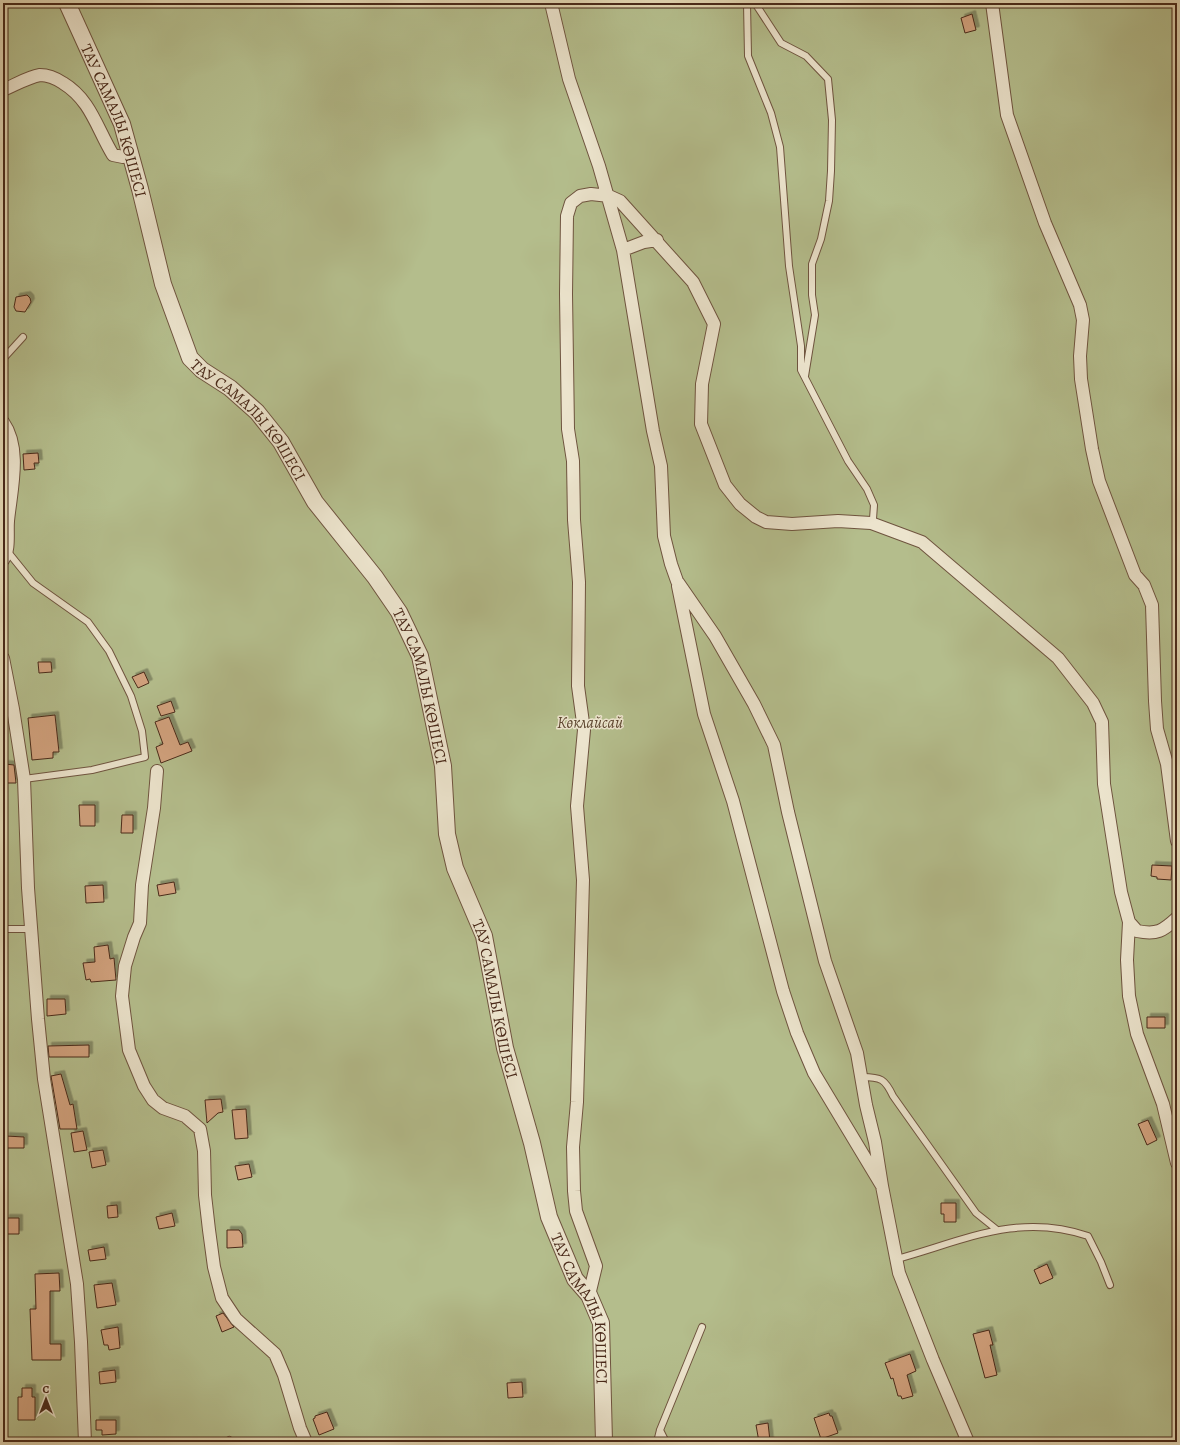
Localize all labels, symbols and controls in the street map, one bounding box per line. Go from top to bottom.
street label: ТАУ САМАЛЫ КӨШЕСІ [75,41,152,199]
street label: ТАУ САМАЛЫ КӨШЕСІ [185,354,311,485]
street label: ТАУ САМАЛЫ КӨШЕСІ [387,605,452,766]
park label: Көклайсай [557,712,623,734]
street label: ТАУ САМАЛЫ КӨШЕСІ [466,916,523,1081]
street label: ТАУ САМАЛЫ КӨШЕСІ [545,1230,613,1385]
north arrow [26,1379,66,1419]
text: С [43,1382,50,1397]

